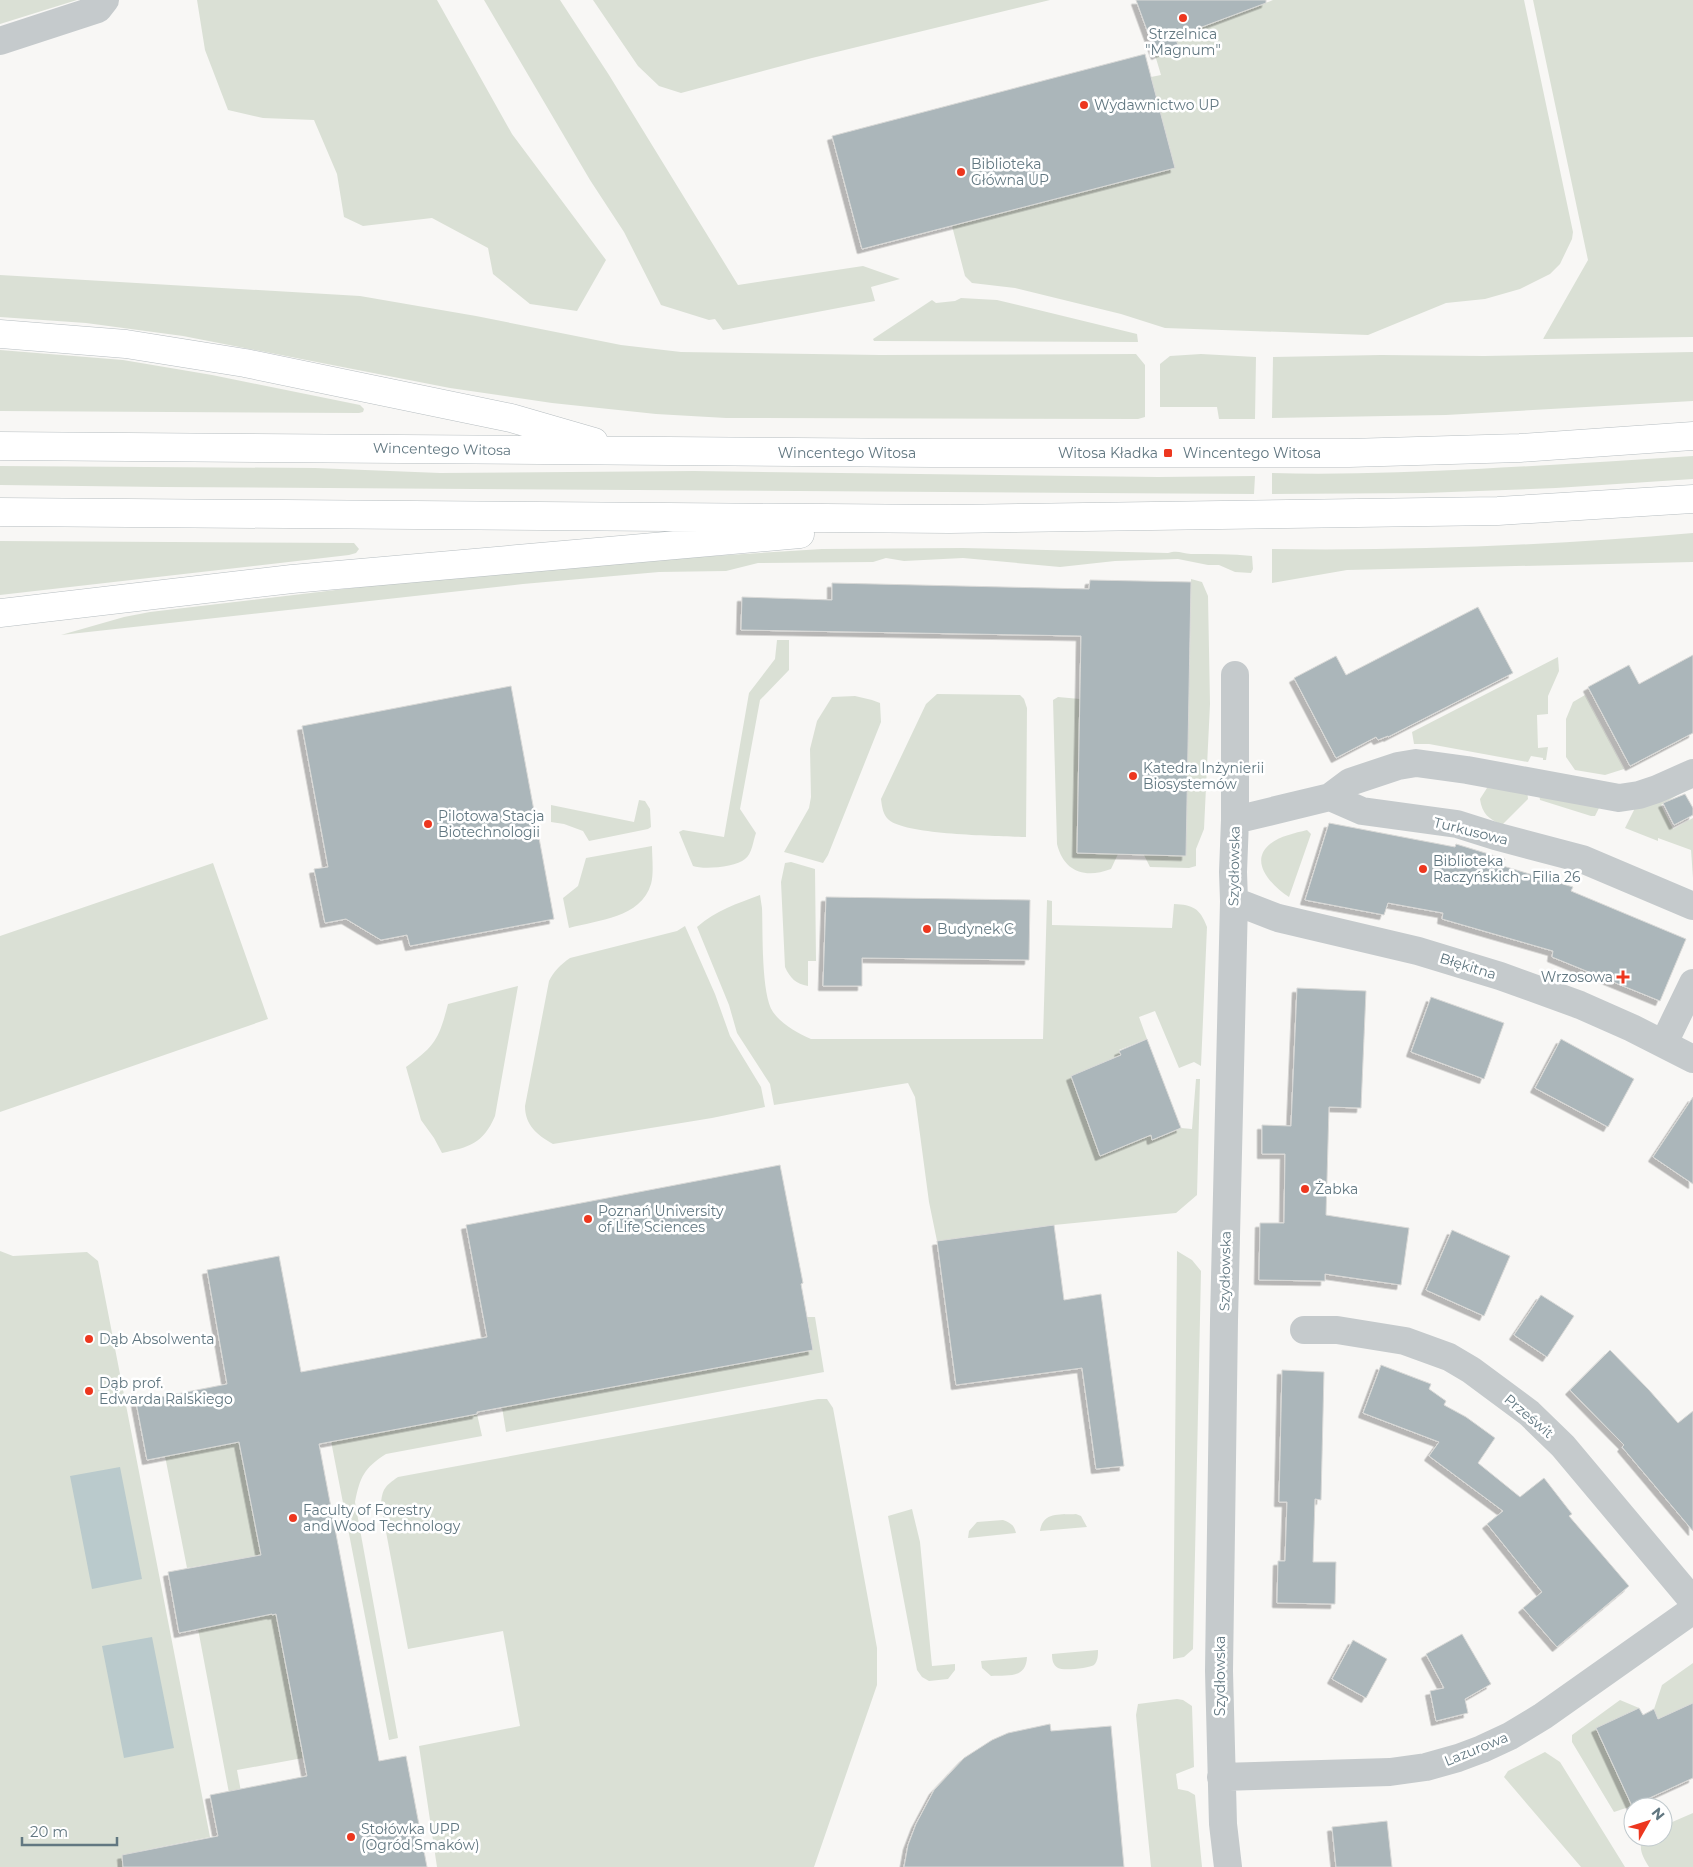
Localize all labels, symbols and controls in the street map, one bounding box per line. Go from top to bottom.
marker: Strzelnica "Magnum" [1177,12,1189,24]
place label: Strzelnica "Magnum" [1145,25,1221,59]
place label: Wydawnictwo UP [1094,96,1219,114]
marker: Wydawnictwo UP [1078,99,1090,111]
place label: Biblioteka Główna UP [971,155,1049,189]
marker: Biblioteka Główna UP [955,166,967,178]
street label: Wincentego Witosa [373,439,511,459]
street label: Wincentego Witosa [778,444,916,462]
place label: Witosa Kładka [1058,444,1158,462]
street label: Wincentego Witosa [1183,444,1321,462]
marker: Witosa Kładka [1162,447,1174,459]
place label: Katedra Inżynierii Biosystemów [1143,759,1264,793]
marker: Katedra Inżynierii Biosystemów [1127,770,1139,782]
place label: Pilotowa Stacja Biotechnologii [438,807,545,841]
street label: Turkusowa [1432,813,1510,849]
marker: Pilotowa Stacja Biotechnologii [422,818,434,830]
street label: Szydłowska [1224,826,1244,906]
place label: Biblioteka Raczyńskich - Filia 26 [1433,852,1581,886]
marker: Biblioteka Raczyńskich - Filia 26 [1417,863,1429,875]
place label: Budynek C [937,920,1014,938]
marker: Budynek C [921,923,933,935]
street label: Błękitna [1437,949,1499,983]
place label: Wrzosowa [1541,968,1613,986]
marker: Wrzosowa [1617,971,1629,983]
place label: Żabka [1315,1180,1358,1198]
marker: Żabka [1299,1183,1311,1195]
place label: Poznań University of Life Sciences [598,1202,724,1236]
marker: Poznań University of Life Sciences [582,1213,594,1225]
street label: Szydłowska [1215,1231,1235,1311]
place label: Dąb Absolwenta [99,1330,215,1348]
marker: Dąb Absolwenta [83,1333,95,1345]
place label: Dąb prof. Edwarda Ralskiego [99,1374,233,1408]
marker: Dąb prof. Edwarda Ralskiego [83,1385,95,1397]
street label: Prześwit [1501,1390,1558,1442]
place label: Faculty of Forestry and Wood Technology [303,1501,461,1535]
marker: Faculty of Forestry and Wood Technology [287,1512,299,1524]
street label: Szydłowska [1211,1636,1229,1716]
street label: Lazurowa [1441,1728,1511,1770]
north arrow [1623,1797,1673,1847]
text: N [1648,1804,1669,1824]
scale bar [22,1814,118,1846]
place label: Stołówka UPP (Ogród Smaków) [361,1820,480,1854]
text: 20 m [30,1822,68,1841]
marker: Stołówka UPP (Ogród Smaków) [345,1831,357,1843]

